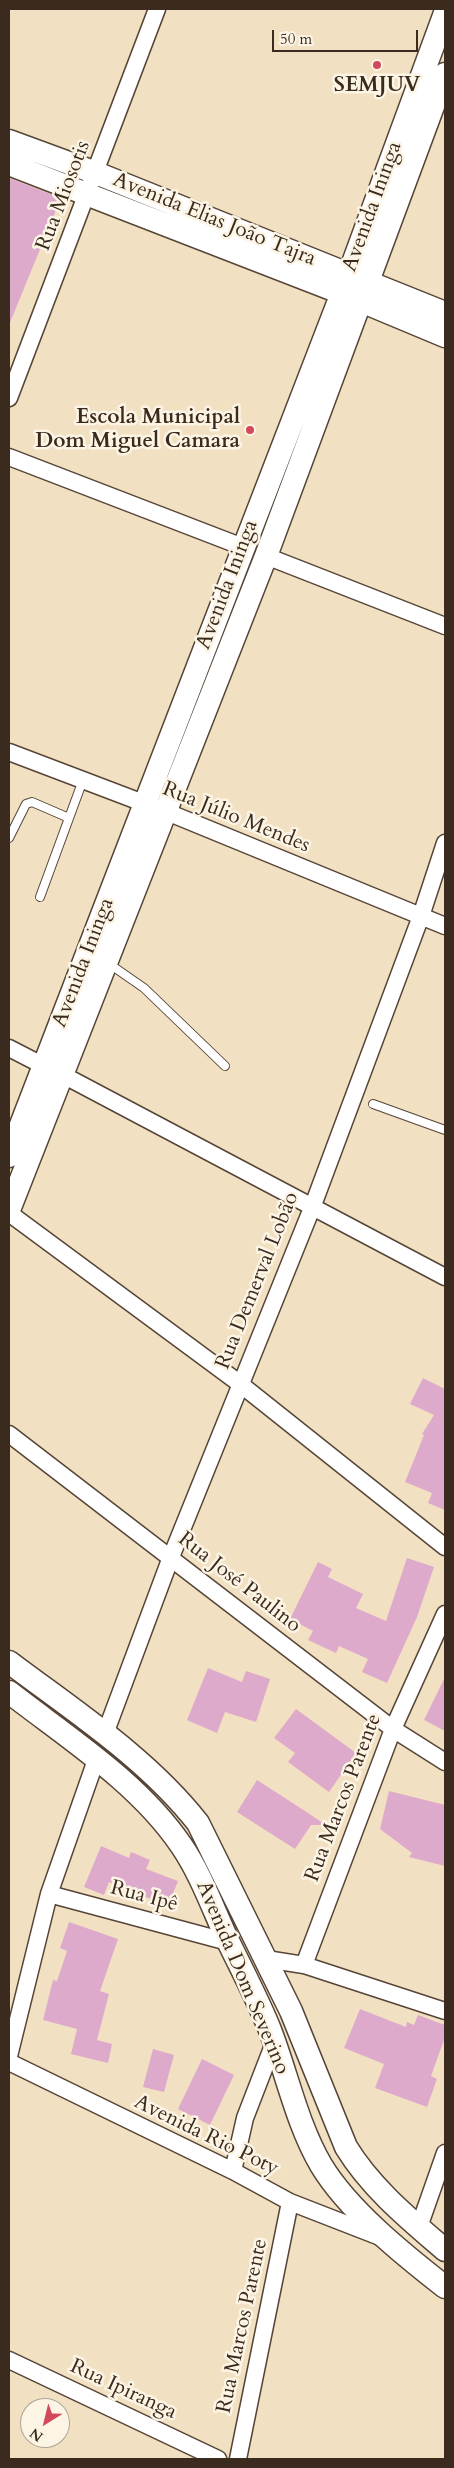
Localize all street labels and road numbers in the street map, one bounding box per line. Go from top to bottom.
street label: Rua Miosotis [31,137,97,255]
street label: Avenida Ininga [338,138,408,276]
street label: Avenida Elias João Tajra [109,168,319,272]
street label: Avenida Ininga [192,517,264,653]
street label: Rua Júlio Mendes [159,777,313,859]
street label: Avenida Ininga [48,895,120,1031]
street label: Rua Demerval Lobão [211,1189,305,1373]
street label: Rua José Paulino [173,1527,305,1639]
street label: Rua Marcos Parente [300,1711,388,1885]
street label: Rua Ipê [108,1876,180,1918]
street label: Avenida Dom Severino [190,1877,294,2079]
street label: Avenida Rio Poty [130,2090,282,2182]
street label: Rua Marcos Parente [212,2236,274,2416]
street label: Rua Ipiranga [66,2354,180,2426]

